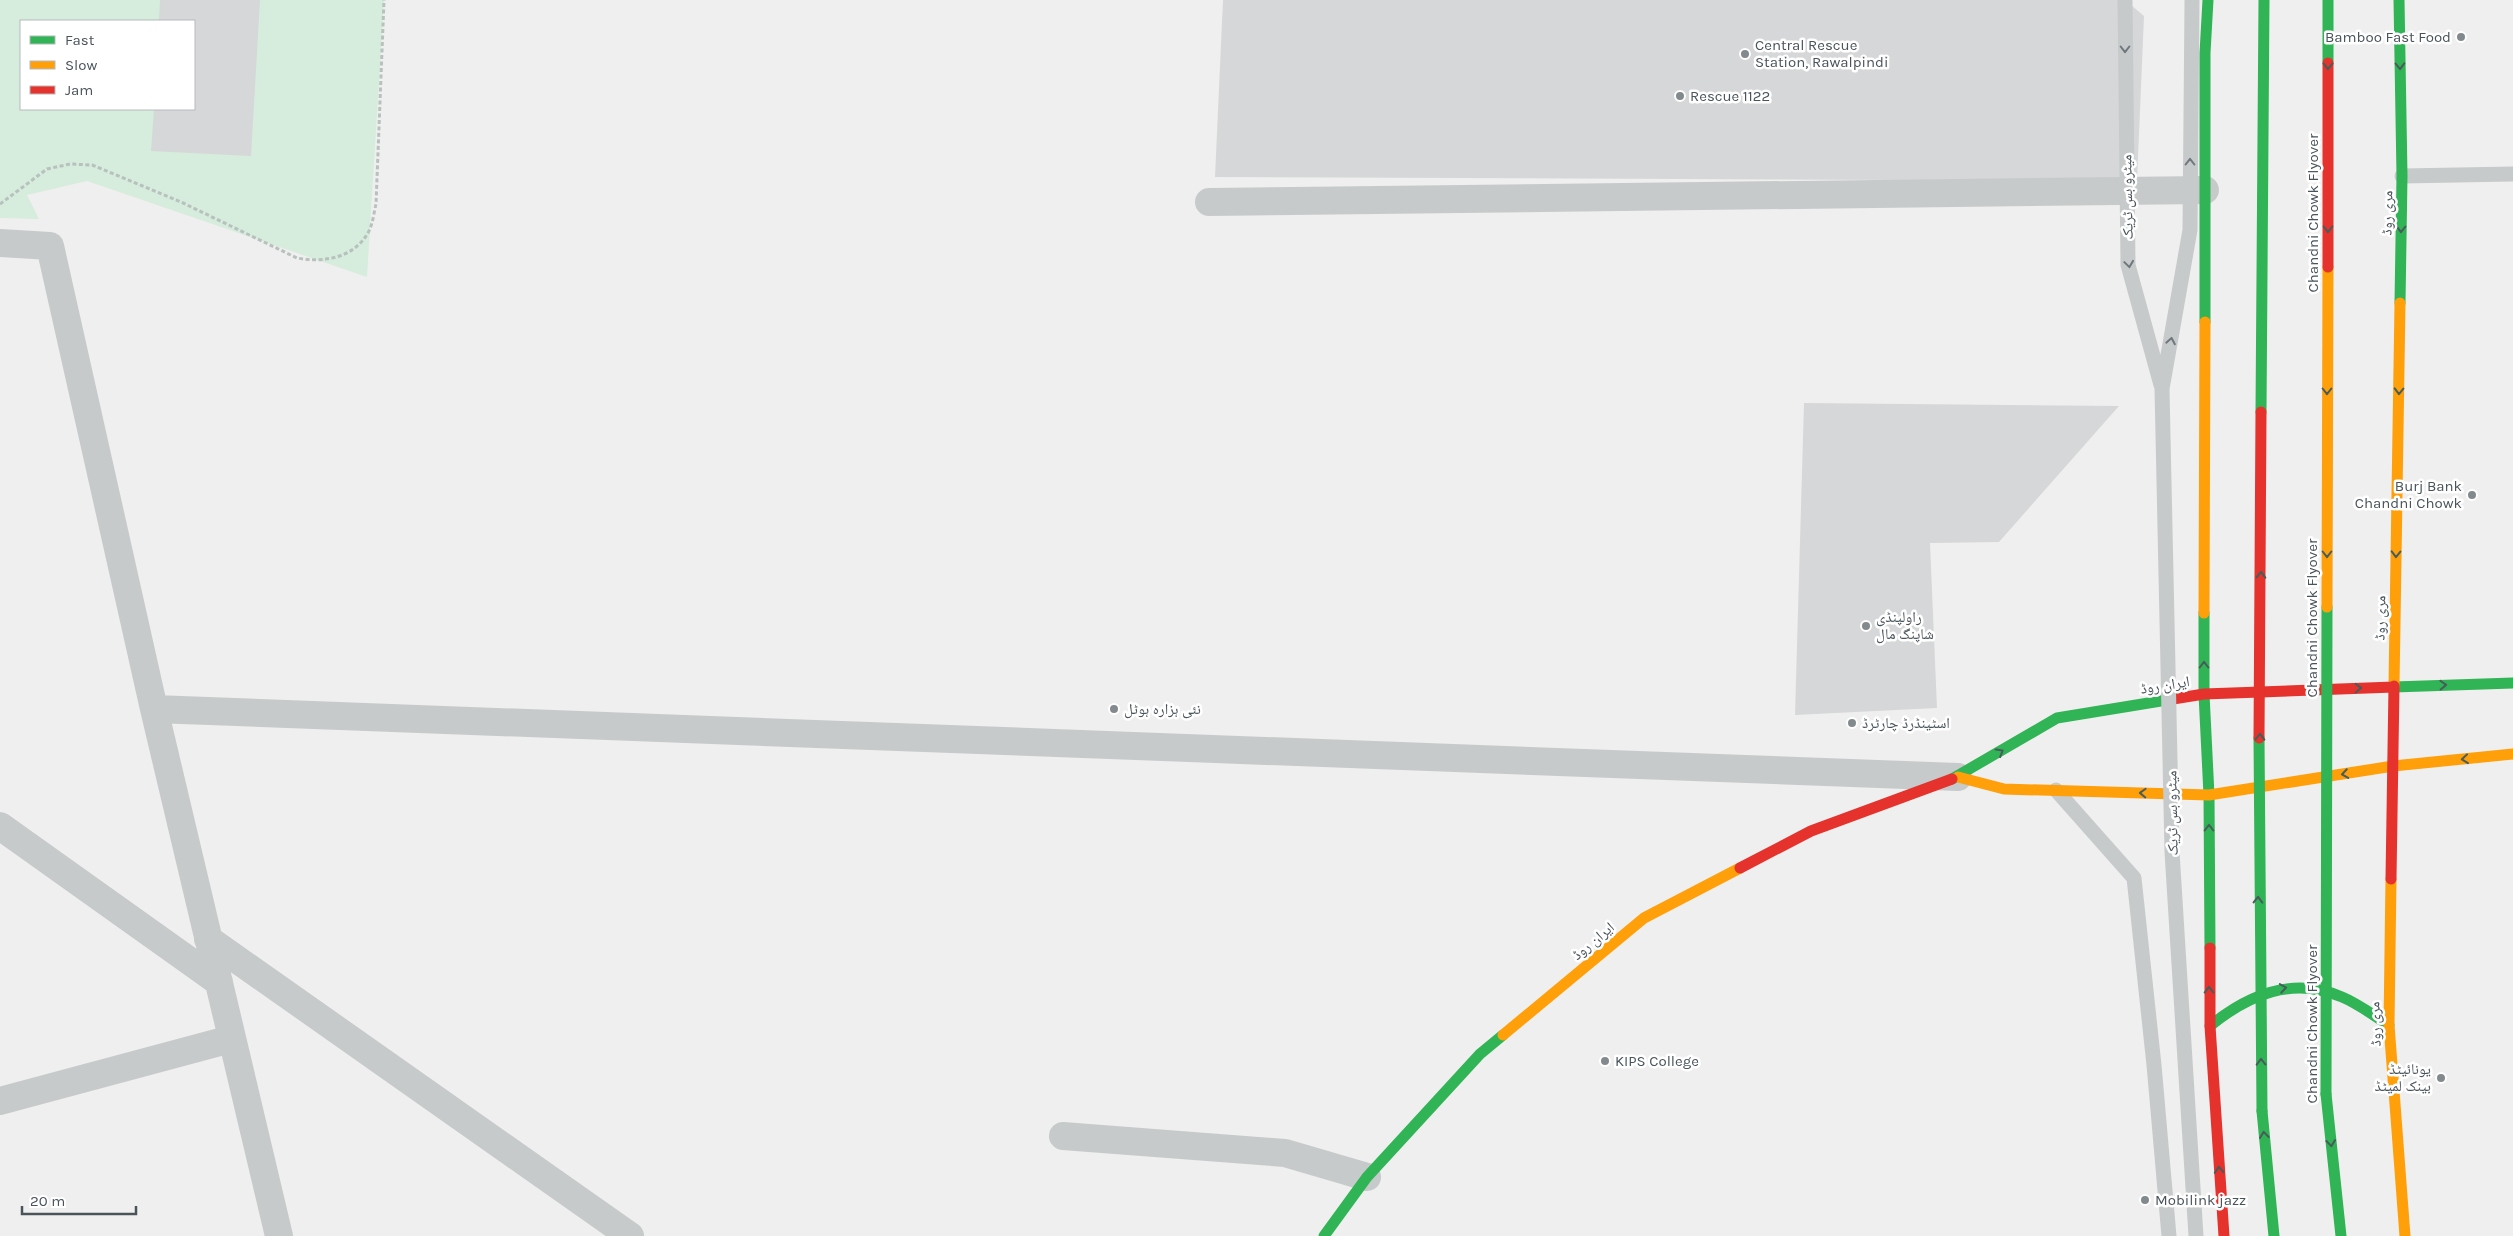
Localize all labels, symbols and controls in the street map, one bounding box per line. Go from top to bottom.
legend [20,20,195,110]
place label: Bamboo Fast Food [2325,28,2451,46]
text: Fast [65,31,95,49]
marker: Bamboo Fast Food [2455,31,2467,43]
place label: Central Rescue Station, Rawalpindi [1755,36,1888,71]
one-way arrow [2120,45,2130,53]
marker: Central Rescue Station, Rawalpindi [1739,48,1751,60]
text: Slow [65,56,97,74]
one-way arrow [2323,62,2333,70]
one-way arrow [2395,62,2405,70]
text: Jam [65,81,93,99]
place label: Rescue 1122 [1690,87,1770,105]
marker: Rescue 1122 [1674,90,1686,102]
street label: Chandni Chowk Flyover [2304,133,2322,292]
street label: میٹرو بس ٹریک [2117,154,2138,240]
one-way arrow [2185,158,2196,166]
street label: مری روڈ [2378,190,2397,236]
one-way arrow [2323,225,2333,233]
one-way arrow [2396,225,2407,233]
one-way arrow [2123,260,2134,268]
one-way arrow [2165,336,2175,345]
one-way arrow [2322,388,2332,395]
one-way arrow [2394,388,2404,395]
place label: Burj Bank Chandni Chowk [2355,477,2462,512]
marker: Burj Bank Chandni Chowk [2466,489,2478,501]
street label: Chandni Chowk Flyover [2303,538,2321,697]
one-way arrow [2322,550,2332,558]
one-way arrow [2391,550,2401,558]
one-way arrow [2256,571,2266,578]
street label: مری روڈ [2371,595,2390,641]
place label: راولپنڈی شاپنگ مال [1876,608,1934,644]
marker: راولپنڈی شاپنگ مال [1860,620,1872,632]
one-way arrow [2199,661,2209,669]
street label: ایران روڈ [2139,672,2191,699]
one-way arrow [2439,680,2447,691]
one-way arrow [2354,683,2362,693]
place label: نئی ہزارہ ہوٹل [1124,700,1201,719]
marker: نئی ہزارہ ہوٹل [1108,703,1120,715]
place label: اسٹینڈرڈ چارٹرڈ [1862,714,1950,732]
marker: اسٹینڈرڈ چارٹرڈ [1846,717,1858,729]
one-way arrow [2255,733,2265,741]
one-way arrow [1994,749,2003,758]
one-way arrow [2460,753,2468,764]
one-way arrow [2341,768,2349,778]
street label: میٹرو بس ٹریک [2162,770,2183,856]
one-way arrow [2138,788,2146,798]
one-way arrow [2204,823,2214,831]
one-way arrow [2253,896,2263,904]
street label: ایران روڈ [1568,918,1618,965]
street label: Chandni Chowk Flyover [2303,944,2321,1103]
one-way arrow [2278,984,2287,994]
one-way arrow [2204,986,2214,994]
street label: مری روڈ [2365,1001,2386,1047]
place label: KIPS College [1615,1052,1699,1070]
marker: KIPS College [1599,1055,1611,1067]
one-way arrow [2256,1058,2266,1066]
place label: یونائیٹڈ بینک لمیٹڈ [2375,1060,2431,1095]
marker: یونائیٹڈ بینک لمیٹڈ [2435,1072,2447,1084]
one-way arrow [2259,1131,2270,1139]
one-way arrow [2325,1139,2336,1147]
one-way arrow [2214,1166,2225,1174]
scale bar [22,1184,136,1216]
place label: Mobilink jazz [2155,1191,2246,1209]
text: 20 m [30,1192,65,1210]
marker: Mobilink jazz [2139,1194,2151,1206]

